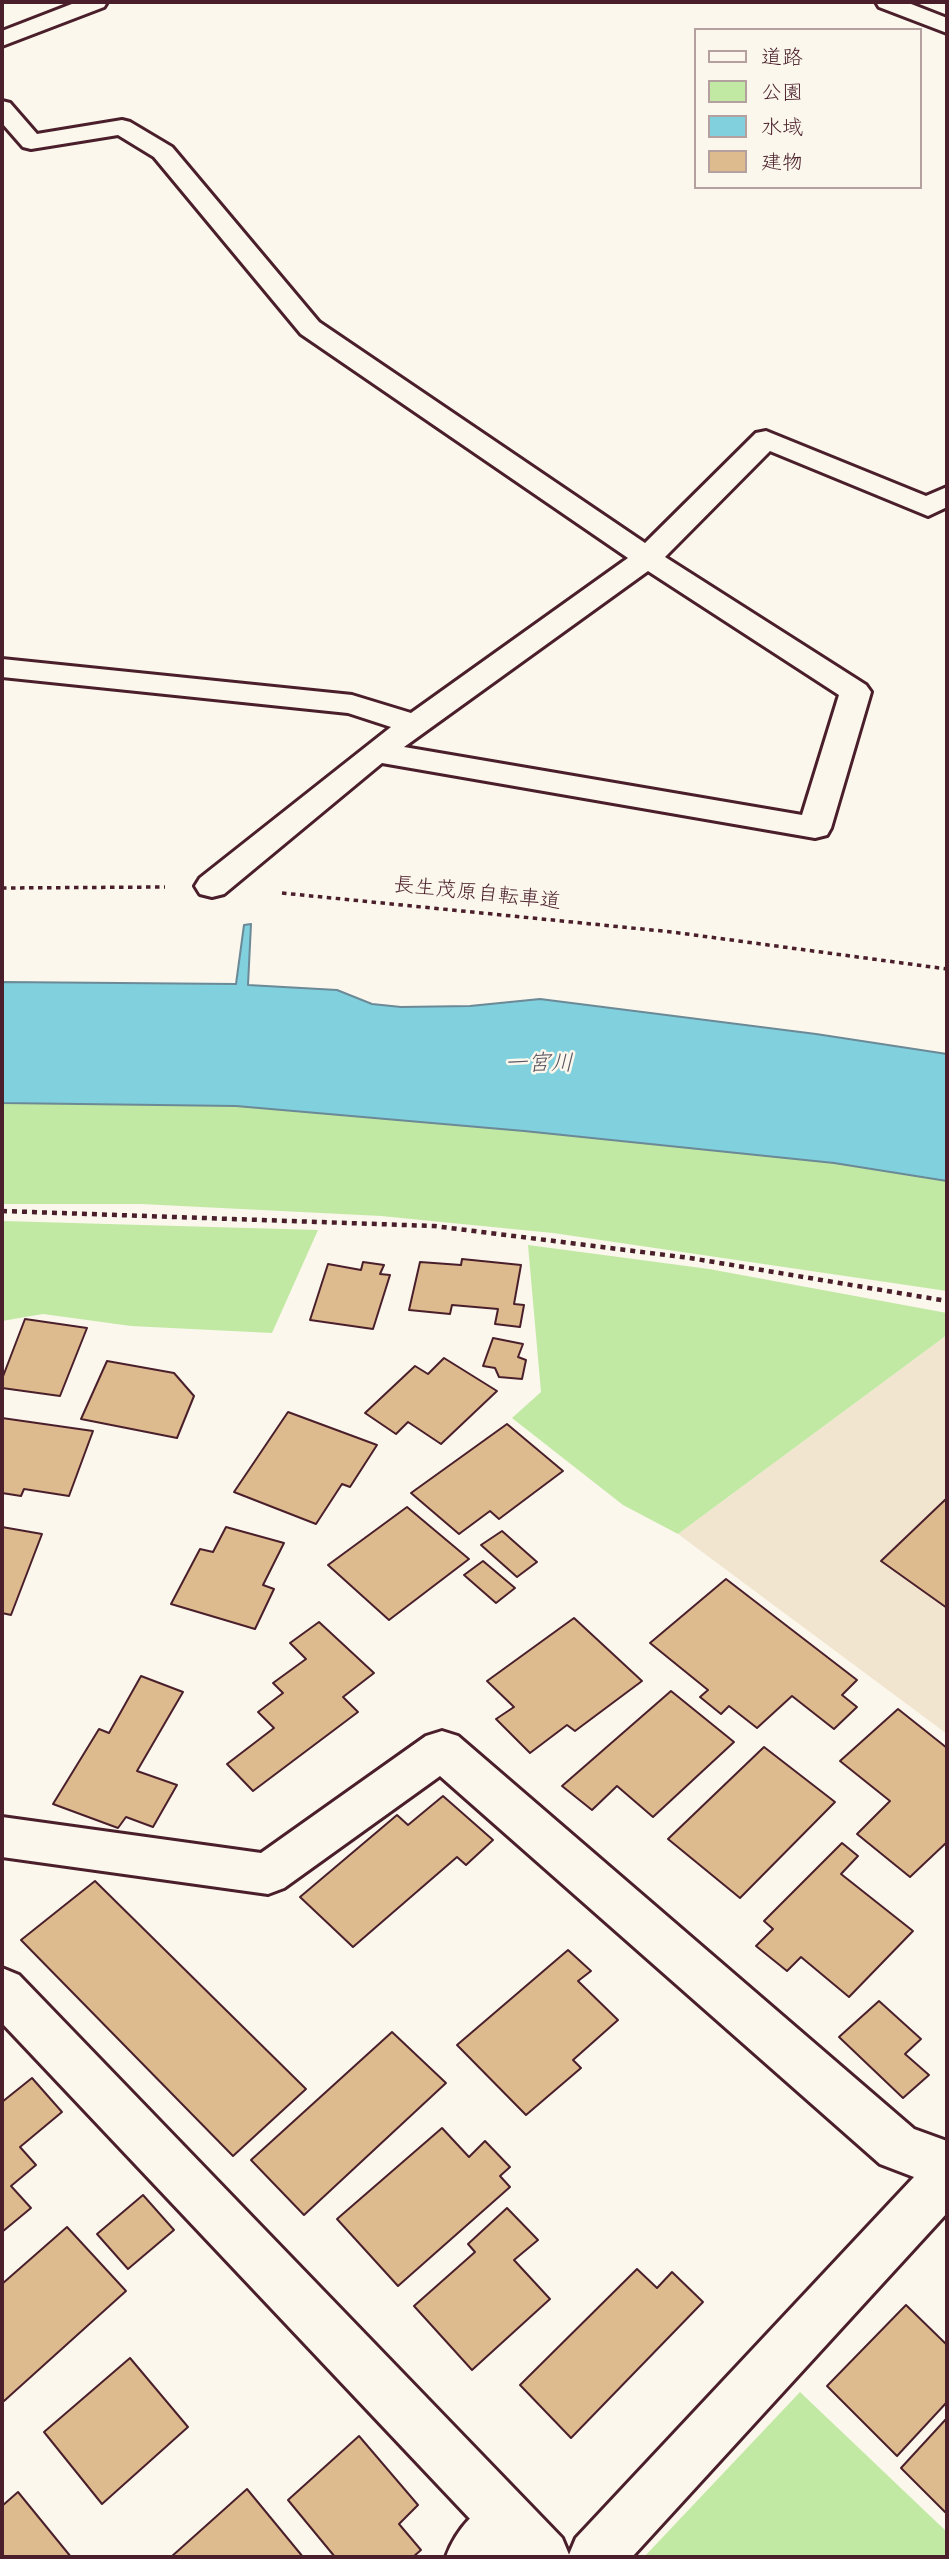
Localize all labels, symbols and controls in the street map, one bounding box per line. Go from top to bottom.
legend [694,28,921,189]
text: 道路 [761,48,803,73]
text: 公園 [761,83,803,108]
text: 水域 [761,118,803,143]
text: 建物 [761,153,803,178]
street label: 長生茂原自転車道 [392,875,562,917]
water label: 一宮川 [505,1052,573,1080]

